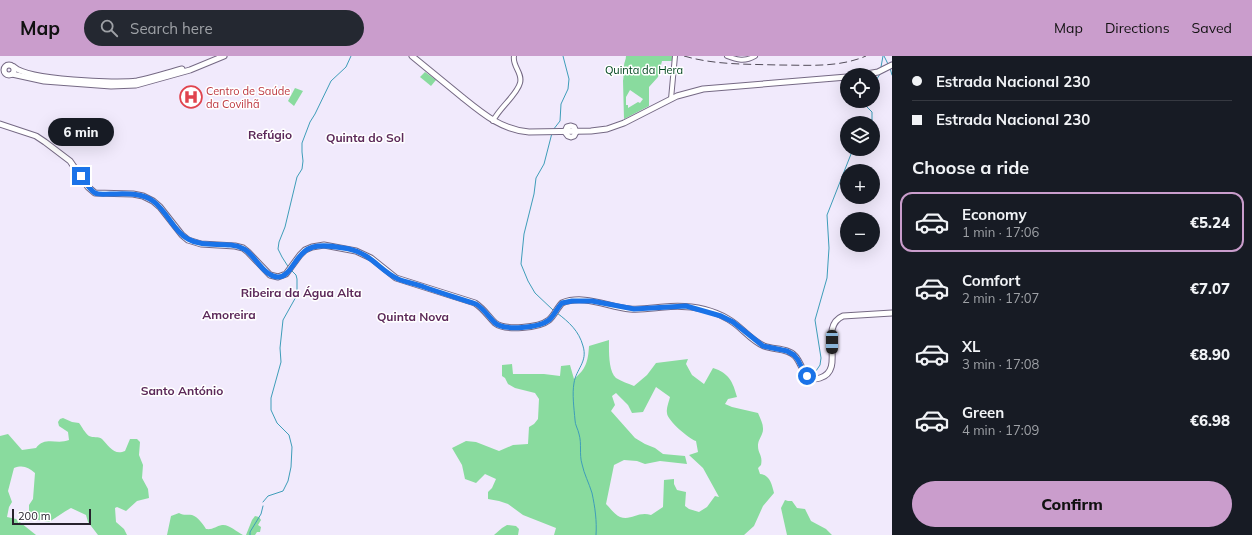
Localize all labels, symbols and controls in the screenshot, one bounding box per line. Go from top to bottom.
search box [84,10,364,46]
text: Map [20,16,60,40]
icon: search [98,17,120,39]
text: Search here [130,19,213,38]
text: Map [1054,19,1083,37]
text: Directions [1105,19,1170,37]
text: Saved [1192,19,1232,37]
park label: Quinta da Hera [605,63,683,77]
map controls [840,68,880,252]
button: locate [840,68,880,108]
text: Estrada Nacional 230 [936,72,1090,91]
hospital icon: Centro de Saúde da Covilhã [178,84,204,110]
place label: Centro de Saúde da Covilhã [206,84,290,111]
text: Estrada Nacional 230 [936,110,1090,129]
button: layers [840,116,880,156]
callout: 6 min [48,118,114,146]
text: 6 min [64,124,98,140]
district label: Refúgio [248,127,292,142]
district label: Quinta do Sol [326,130,404,145]
text: Choose a ride [912,156,1029,179]
button: + [840,164,880,204]
route end [72,167,90,185]
icon: car [914,204,950,240]
text: Economy [962,205,1027,224]
button: − [840,212,880,252]
text: €5.24 [1190,213,1230,232]
text: 1 min · 17:06 [962,224,1039,240]
icon: car [914,270,950,306]
text: Comfort [962,271,1020,290]
text: €7.07 [1190,279,1230,298]
district label: Ribeira da Água Alta [241,285,361,300]
text: 2 min · 17:07 [962,290,1039,306]
district label: Amoreira [202,307,256,322]
district label: Quinta Nova [377,309,449,324]
car [826,330,838,354]
icon: car [914,336,950,372]
text: XL [962,337,980,356]
text: €8.90 [1190,345,1230,364]
text: 3 min · 17:08 [962,356,1039,372]
route start [798,367,816,385]
district label: Santo António [141,383,223,398]
icon: car [914,402,950,438]
text: Green [962,403,1004,422]
text: €6.98 [1190,411,1230,430]
text: 4 min · 17:09 [962,422,1039,438]
button: Confirm [912,481,1232,527]
scale bar [12,507,91,526]
text: 200 m [18,509,50,523]

